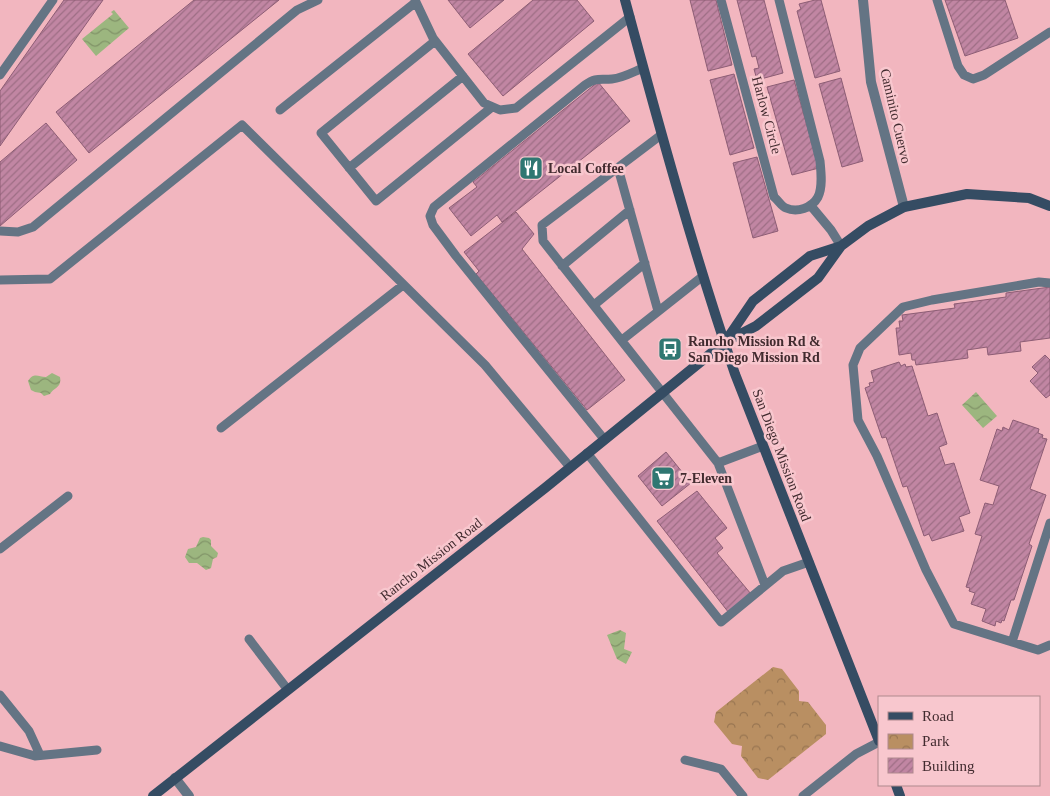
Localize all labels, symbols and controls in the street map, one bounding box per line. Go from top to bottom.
street label: Caminito Cuervo [877,67,914,165]
street label: Harlow Circle [749,75,784,156]
restaurant icon: Local Coffee [518,155,544,181]
place label: Local Coffee [548,161,624,176]
place label: Rancho Mission Rd & San Diego Mission Rd [688,334,821,365]
bus stop icon: Rancho Mission Rd & San Diego Mission Rd [657,336,683,362]
street label: San Diego Mission Road [749,387,814,523]
supermarket icon: 7-Eleven [650,465,676,491]
place label: 7-Eleven [680,471,732,486]
street label: Rancho Mission Road [378,515,485,604]
legend [878,696,1040,786]
text: Road [922,708,954,724]
text: Park [922,733,950,749]
text: Building [922,758,975,774]

